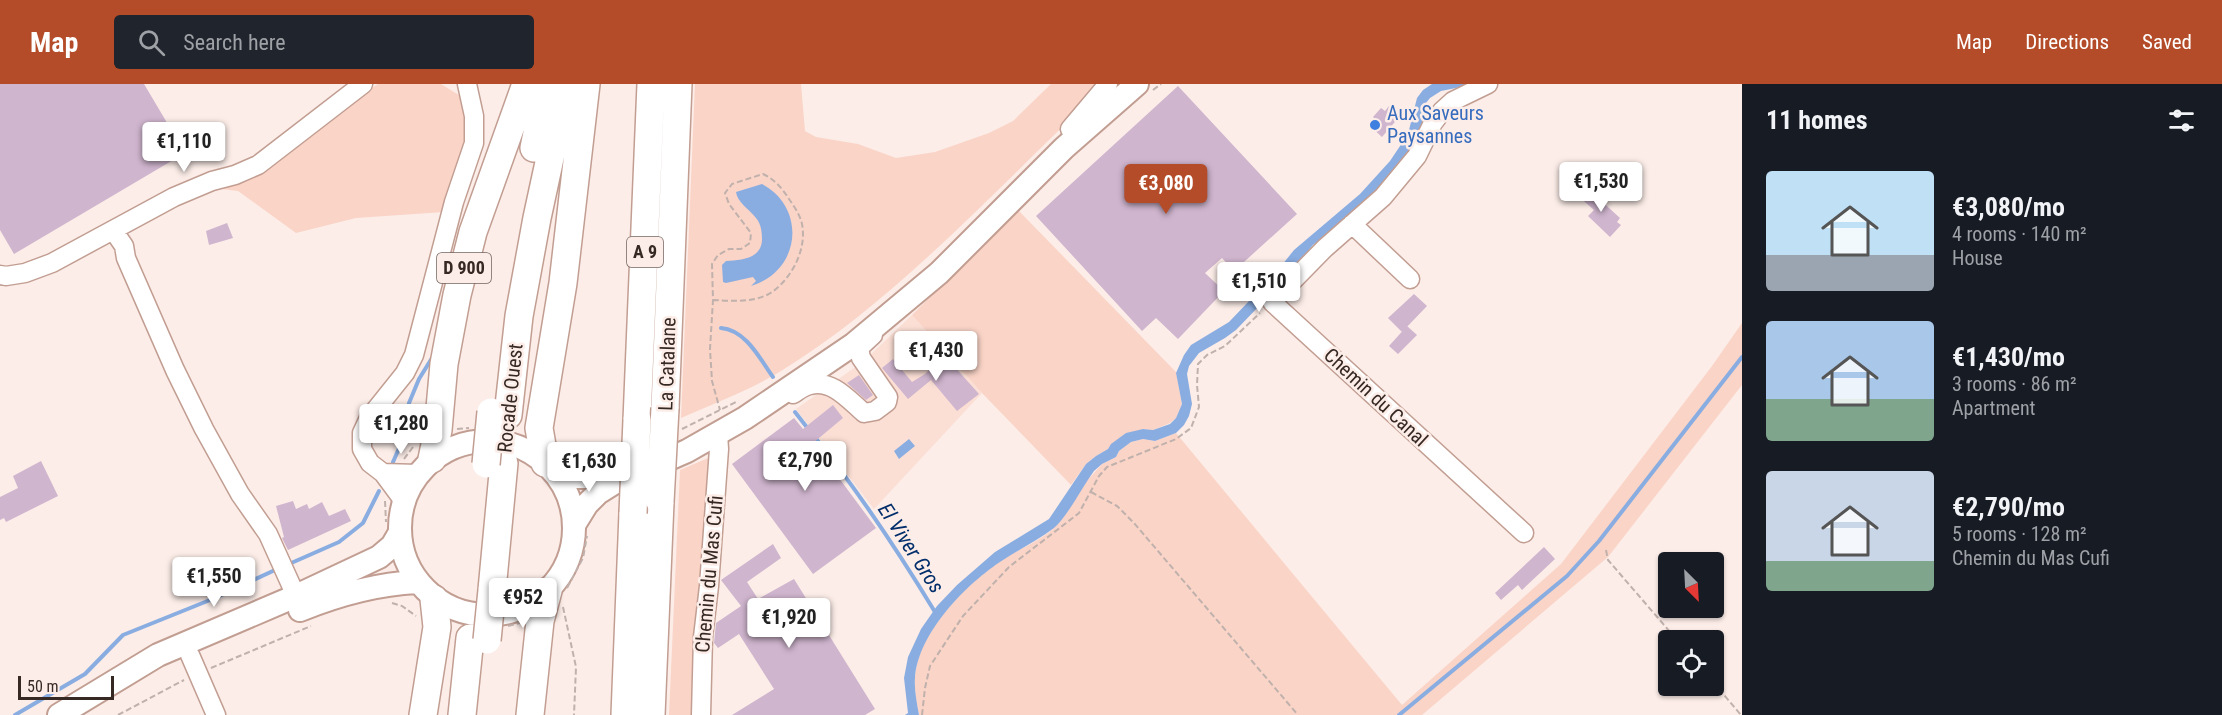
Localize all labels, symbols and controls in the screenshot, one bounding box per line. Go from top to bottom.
search box [114,15,534,69]
text: Map [30,26,78,59]
icon: search [135,26,168,59]
text: Search here [183,30,286,55]
text: Map [1956,30,1992,54]
text: Directions [2025,30,2109,54]
text: Saved [2142,30,2192,54]
place label: Aux Saveurs Paysannes [1387,101,1484,148]
icon: filters [2165,104,2198,137]
text: 11 homes [1766,105,1868,135]
marker: Aux Saveurs Paysannes [1368,118,1382,132]
pin: €1,110 [135,122,233,173]
text: €1,110 [156,129,212,153]
pin: €1,530 [1552,162,1650,213]
pin: €3,080 [1117,164,1215,215]
text: €1,530 [1573,169,1629,193]
text: €3,080 [1138,171,1194,195]
text: €3,080/mo [1952,192,2065,222]
icon: home [1814,195,1886,267]
text: 4 rooms · 140 m² [1952,222,2087,246]
road number: A 9 [627,237,663,267]
text: House [1952,246,2003,270]
road number: D 900 [437,253,491,283]
pin: €1,510 [1210,262,1308,313]
text: €1,510 [1231,269,1287,293]
street label: La Catalane [653,317,681,411]
pin: €1,430 [887,331,985,382]
text: €1,430 [908,338,964,362]
street label: Rocade Ouest [492,342,528,454]
text: €1,430/mo [1952,342,2065,372]
street label: Chemin du Canal [1319,343,1433,451]
icon: home [1814,345,1886,417]
text: 3 rooms · 86 m² [1952,372,2077,396]
text: Apartment [1952,396,2036,420]
pin: €1,280 [352,404,450,455]
text: €1,280 [373,411,429,435]
pin: €2,790 [756,441,854,492]
pin: €1,630 [540,442,638,493]
text: €2,790 [777,448,833,472]
text: €1,630 [561,449,617,473]
text: €2,790/mo [1952,492,2065,522]
street label: Chemin du Mas Cufi [690,494,728,654]
icon: home [1814,495,1886,567]
water label: El Viver Gros [873,499,949,597]
text: 5 rooms · 128 m² [1952,522,2087,546]
text: Chemin du Mas Cufi [1952,546,2110,570]
north arrow [1658,552,1724,618]
map controls [1658,552,1724,696]
pin: €1,550 [165,557,263,608]
text: €1,550 [186,564,242,588]
pin: €952 [487,578,559,629]
text: €952 [503,585,543,609]
pin: €1,920 [740,598,838,649]
text: €1,920 [761,605,817,629]
button: locate [1658,630,1724,696]
scale bar [18,673,114,700]
text: 50 m [27,677,59,696]

